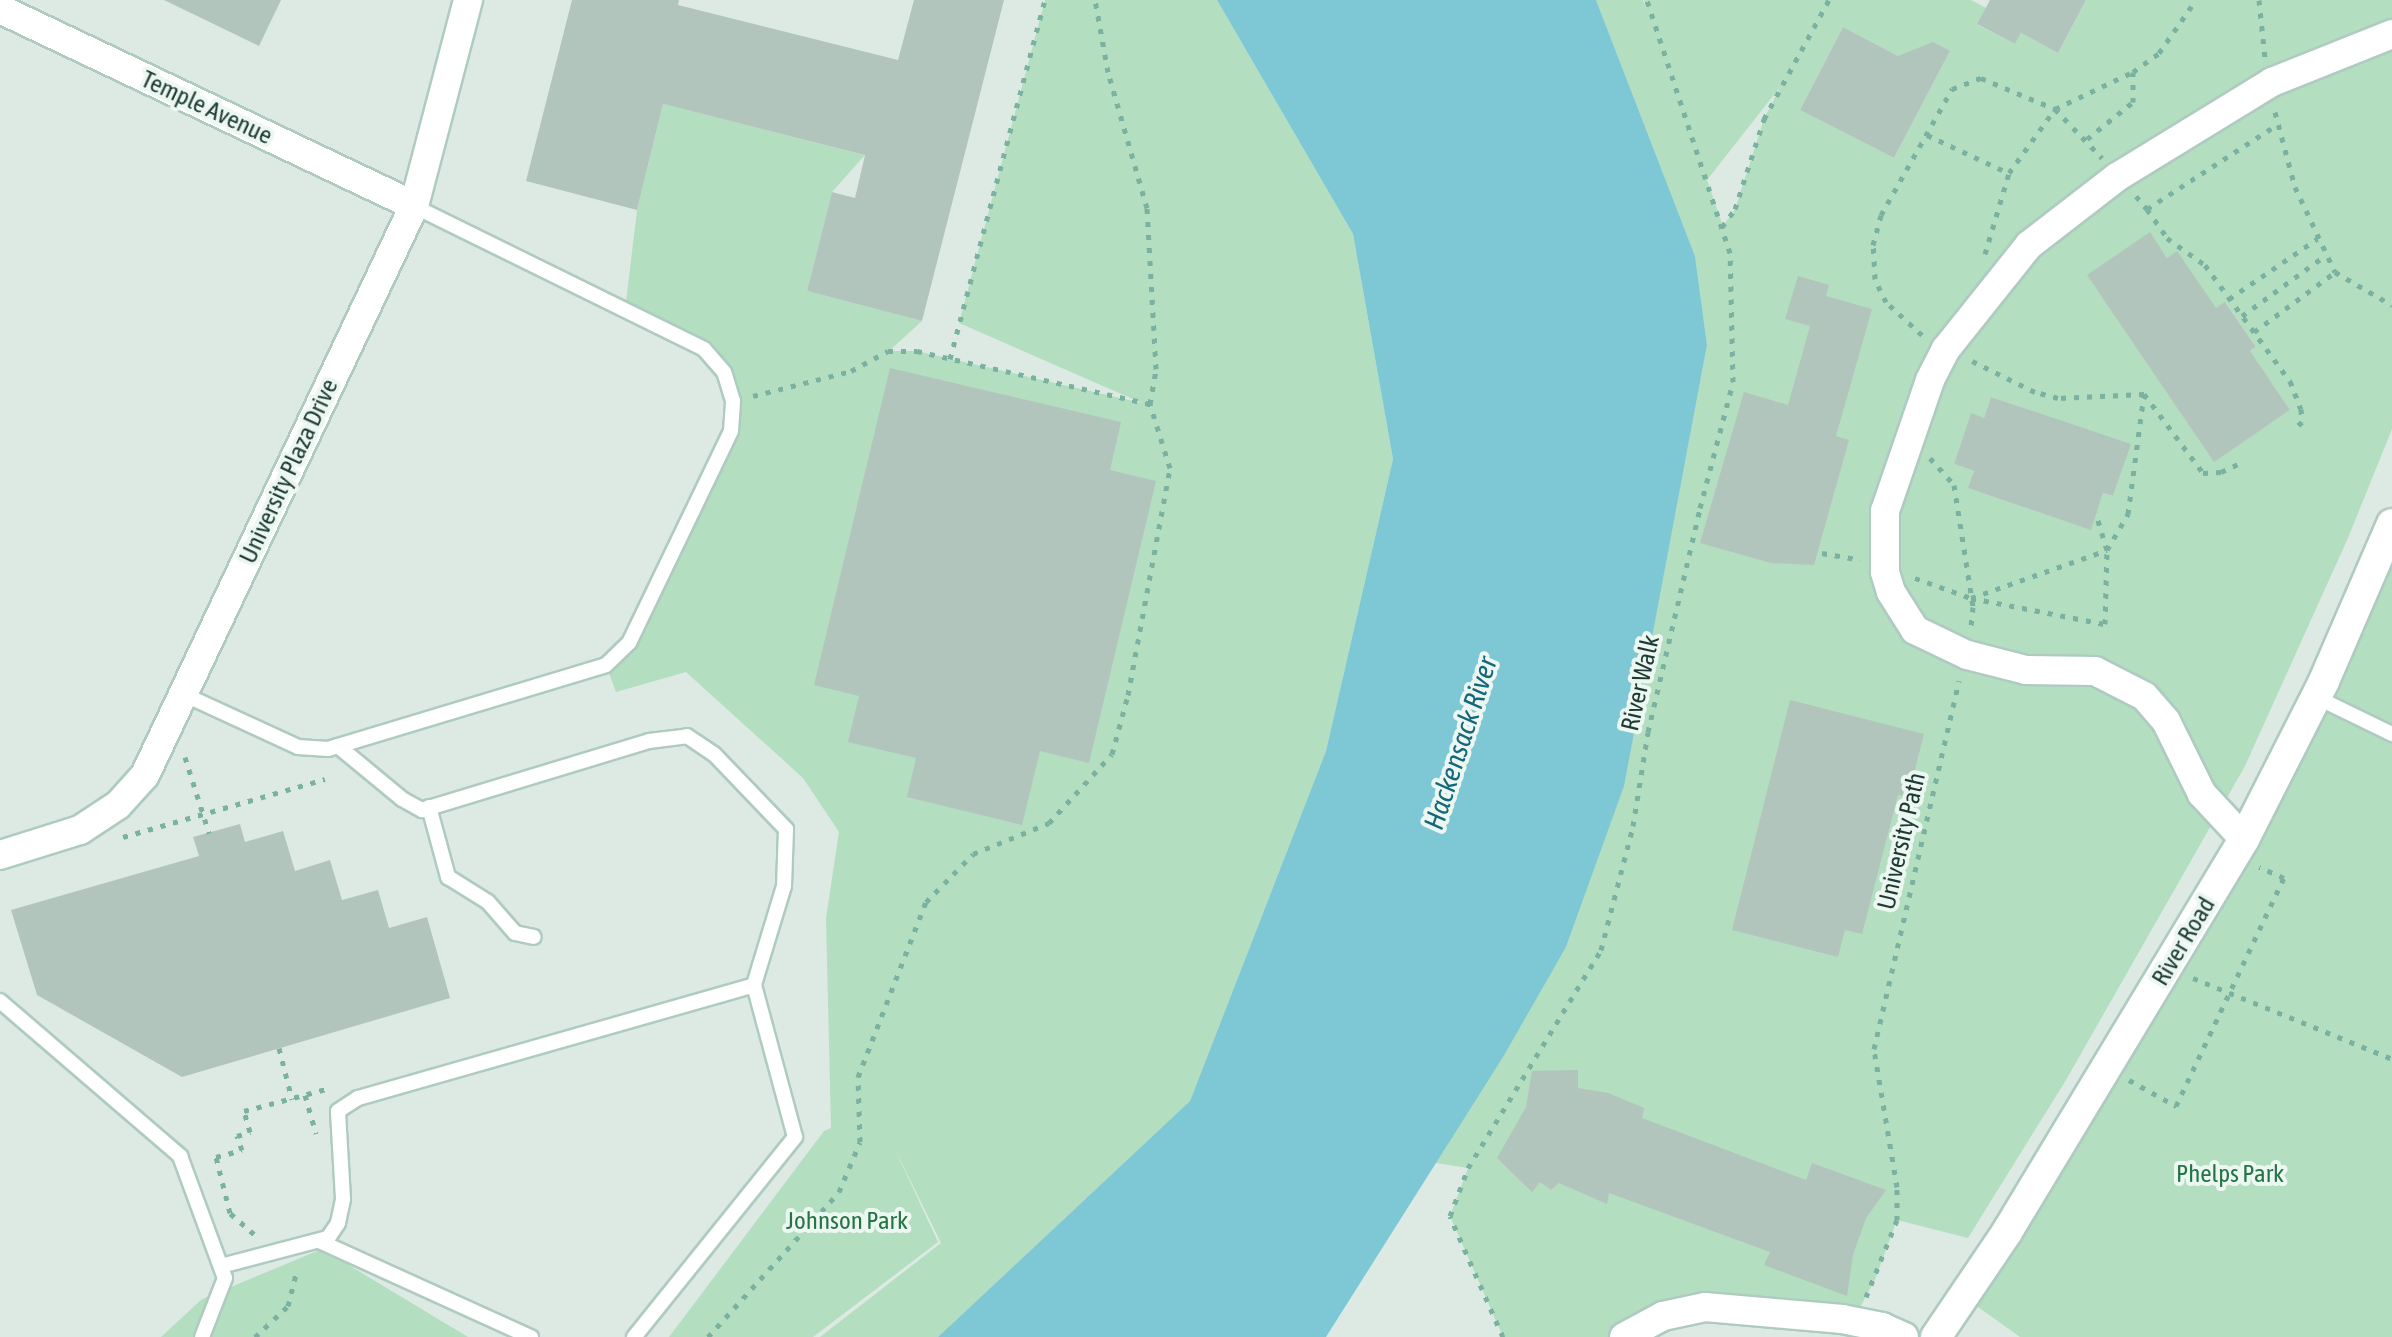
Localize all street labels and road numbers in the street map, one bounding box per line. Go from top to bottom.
street label: Temple Avenue [137,64,277,150]
street label: University Plaza Drive [232,374,344,568]
street label: River Walk [1614,632,1666,734]
street label: University Path [1871,770,1931,912]
street label: River Road [2145,891,2221,991]

